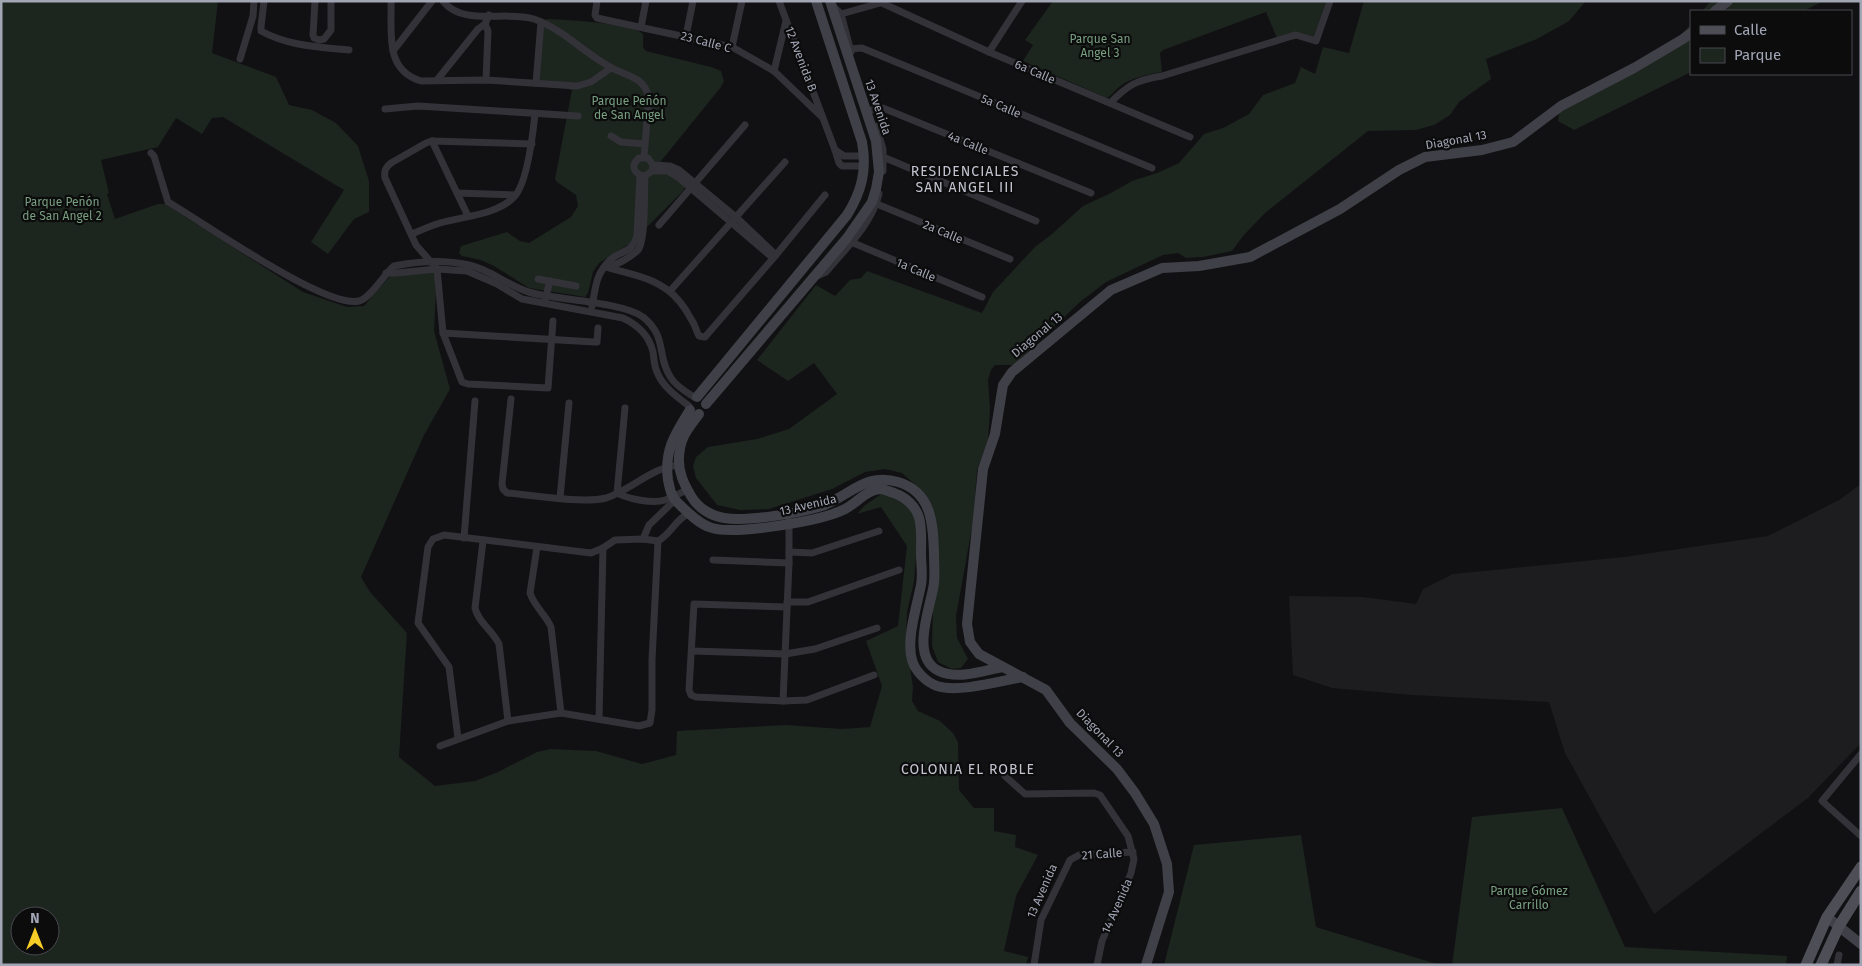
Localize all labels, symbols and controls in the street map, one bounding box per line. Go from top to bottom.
legend [1690,10,1852,75]
text: Calle [1734,21,1767,39]
street label: 12 Avenida B [782,25,820,93]
street label: 23 Calle C [679,29,733,55]
park label: Parque San Angel 3 [1069,32,1131,60]
text: Parque [1734,46,1781,64]
street label: 6a Calle [1013,57,1057,87]
street label: 13 Avenida [862,77,894,137]
street label: 5a Calle [979,91,1023,121]
park label: Parque Peñón de San Angel [591,94,667,122]
street label: Diagonal 13 [1424,128,1488,152]
street label: 4a Calle [946,129,990,157]
district label: RESIDENCIALES SAN ANGEL III [911,163,1019,196]
park label: Parque Peñón de San Angel 2 [22,195,102,223]
street label: 2a Calle [921,217,965,247]
street label: 1a Calle [894,255,938,285]
street label: Diagonal 13 [1009,310,1065,360]
street label: 13 Avenida [778,492,838,518]
street label: Diagonal 13 [1073,706,1127,760]
district label: COLONIA EL ROBLE [901,761,1035,778]
street label: 21 Calle [1081,846,1123,862]
street label: 13 Avenida [1024,862,1060,920]
street label: 14 Avenida [1099,877,1135,935]
park label: Parque Gómez Carrillo [1490,884,1568,912]
north arrow [10,906,60,956]
text: N [30,910,40,927]

